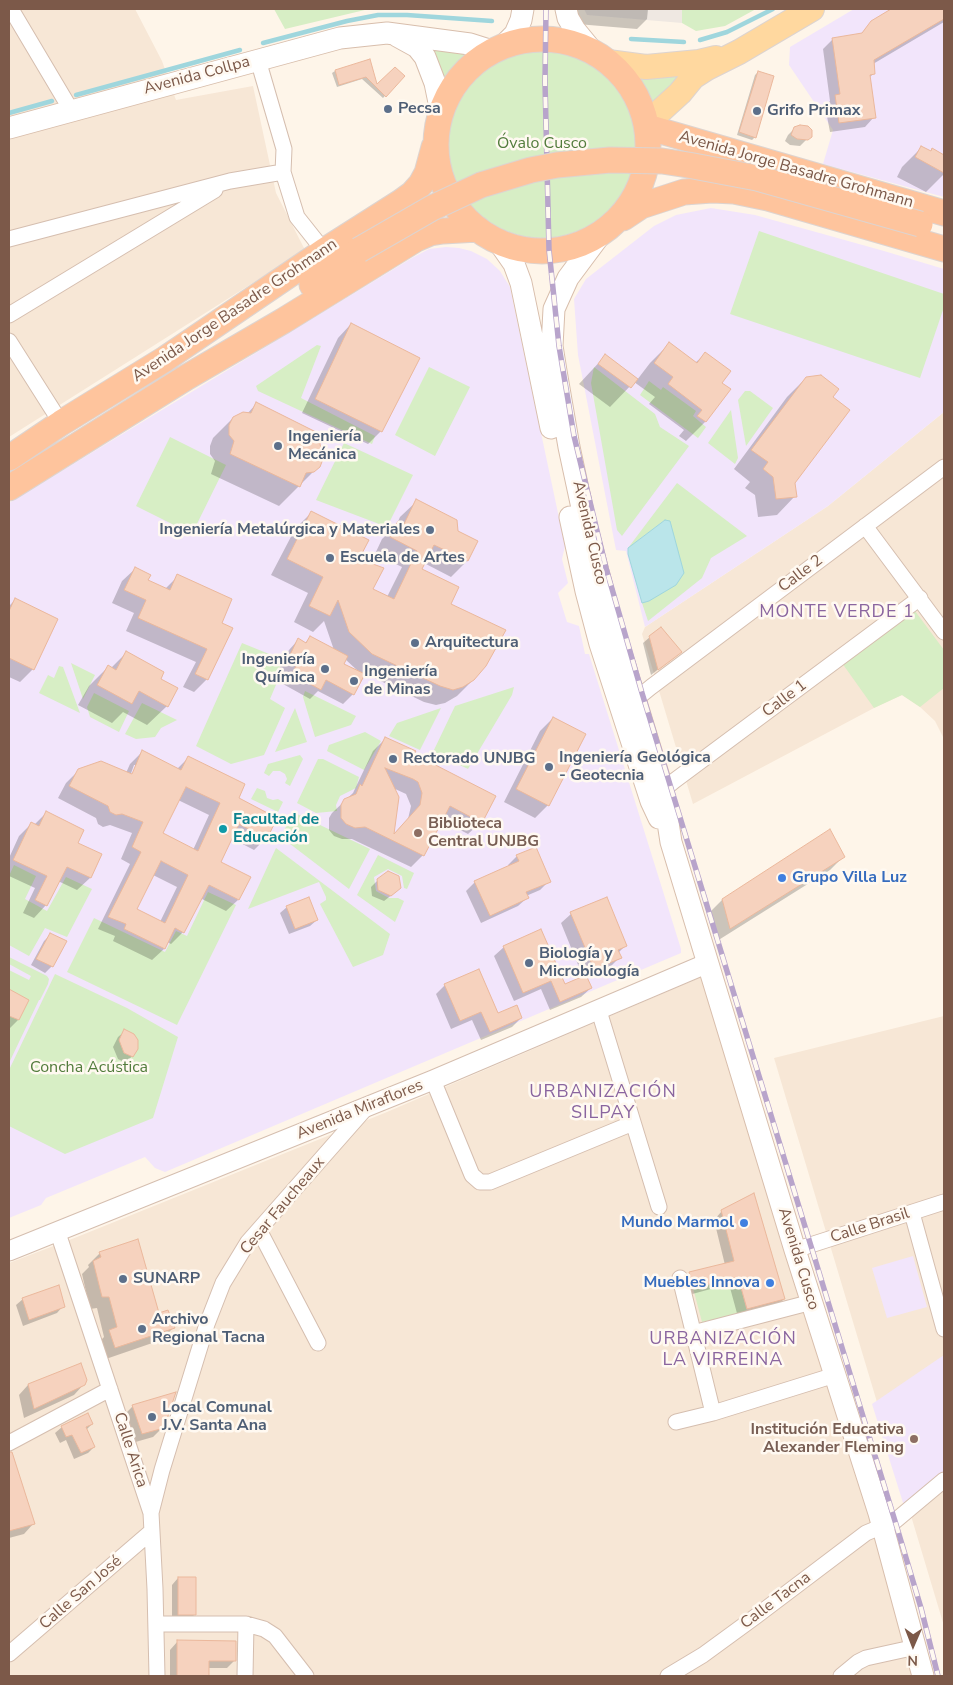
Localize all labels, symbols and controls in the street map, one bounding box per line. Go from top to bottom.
street label: Avenida Collpa [142,53,252,99]
place label: Pecsa [398,99,441,119]
place label: Grifo Primax [767,101,860,121]
marker: Pecsa [382,103,394,115]
marker: Grifo Primax [751,105,763,117]
street label: Avenida Jorge Basadre Grohmann [677,127,915,213]
park label: Óvalo Cusco [497,134,587,154]
street label: Avenida Jorge Basadre Grohmann [129,235,341,387]
place label: Ingeniería Mecánica [288,427,361,465]
marker: Ingeniería Mecánica [272,440,284,452]
street label: Avenida Cusco [568,479,610,587]
place label: Ingeniería Metalúrgica y Materiales [159,520,420,540]
marker: Ingeniería Metalúrgica y Materiales [424,524,436,536]
place label: Escuela de Artes [340,548,465,568]
street label: Calle 2 [775,551,827,597]
marker: Escuela de Artes [324,552,336,564]
district label: MONTE VERDE 1 [758,602,916,624]
place label: Arquitectura [425,633,519,653]
marker: Arquitectura [409,637,421,649]
place label: Ingeniería Química [242,650,315,688]
place label: Ingeniería de Minas [364,662,437,700]
marker: Ingeniería Química [319,663,331,675]
marker: Ingeniería de Minas [348,675,360,687]
street label: Calle 1 [759,676,811,722]
place label: Ingeniería Geológica - Geotecnia [559,748,711,786]
place label: Rectorado UNJBG [403,749,536,769]
marker: Rectorado UNJBG [387,753,399,765]
marker: Ingeniería Geológica - Geotecnia [543,761,555,773]
place label: Facultad de Educación [233,810,319,848]
place label: Biblioteca Central UNJBG [428,814,539,852]
marker: Facultad de Educación [217,823,229,835]
marker: Biblioteca Central UNJBG [412,827,424,839]
place label: Grupo Villa Luz [792,868,907,888]
marker: Grupo Villa Luz [776,872,788,884]
place label: Biología y Microbiología [539,944,640,982]
marker: Biología y Microbiología [523,957,535,969]
park label: Concha Acústica [30,1058,148,1078]
street label: Avenida Miraflores [294,1076,426,1144]
district label: URBANIZACIÓN SILPAY [528,1082,678,1124]
street label: Cesar Faucheaux [237,1153,329,1259]
street label: Calle Brasil [828,1204,912,1248]
street label: Avenida Cusco [773,1206,823,1312]
place label: Mundo Marmol [621,1213,734,1233]
marker: Mundo Marmol [738,1217,750,1229]
place label: SUNARP [133,1269,200,1289]
marker: SUNARP [117,1273,129,1285]
place label: Muebles Innova [643,1273,760,1293]
marker: Muebles Innova [764,1277,776,1289]
place label: Archivo Regional Tacna [152,1310,265,1348]
marker: Archivo Regional Tacna [136,1323,148,1335]
district label: URBANIZACIÓN LA VIRREINA [648,1329,798,1372]
place label: Local Comunal J.V. Santa Ana [162,1398,272,1436]
street label: Calle Arica [109,1410,151,1490]
marker: Local Comunal J.V. Santa Ana [146,1411,158,1423]
place label: Institución Educativa Alexander Fleming [750,1420,904,1458]
marker: Institución Educativa Alexander Fleming [908,1433,920,1445]
street label: Calle San José [36,1552,126,1634]
street label: Calle Tacna [737,1568,815,1634]
north arrow [888,1620,938,1670]
text: N [907,1651,918,1670]

